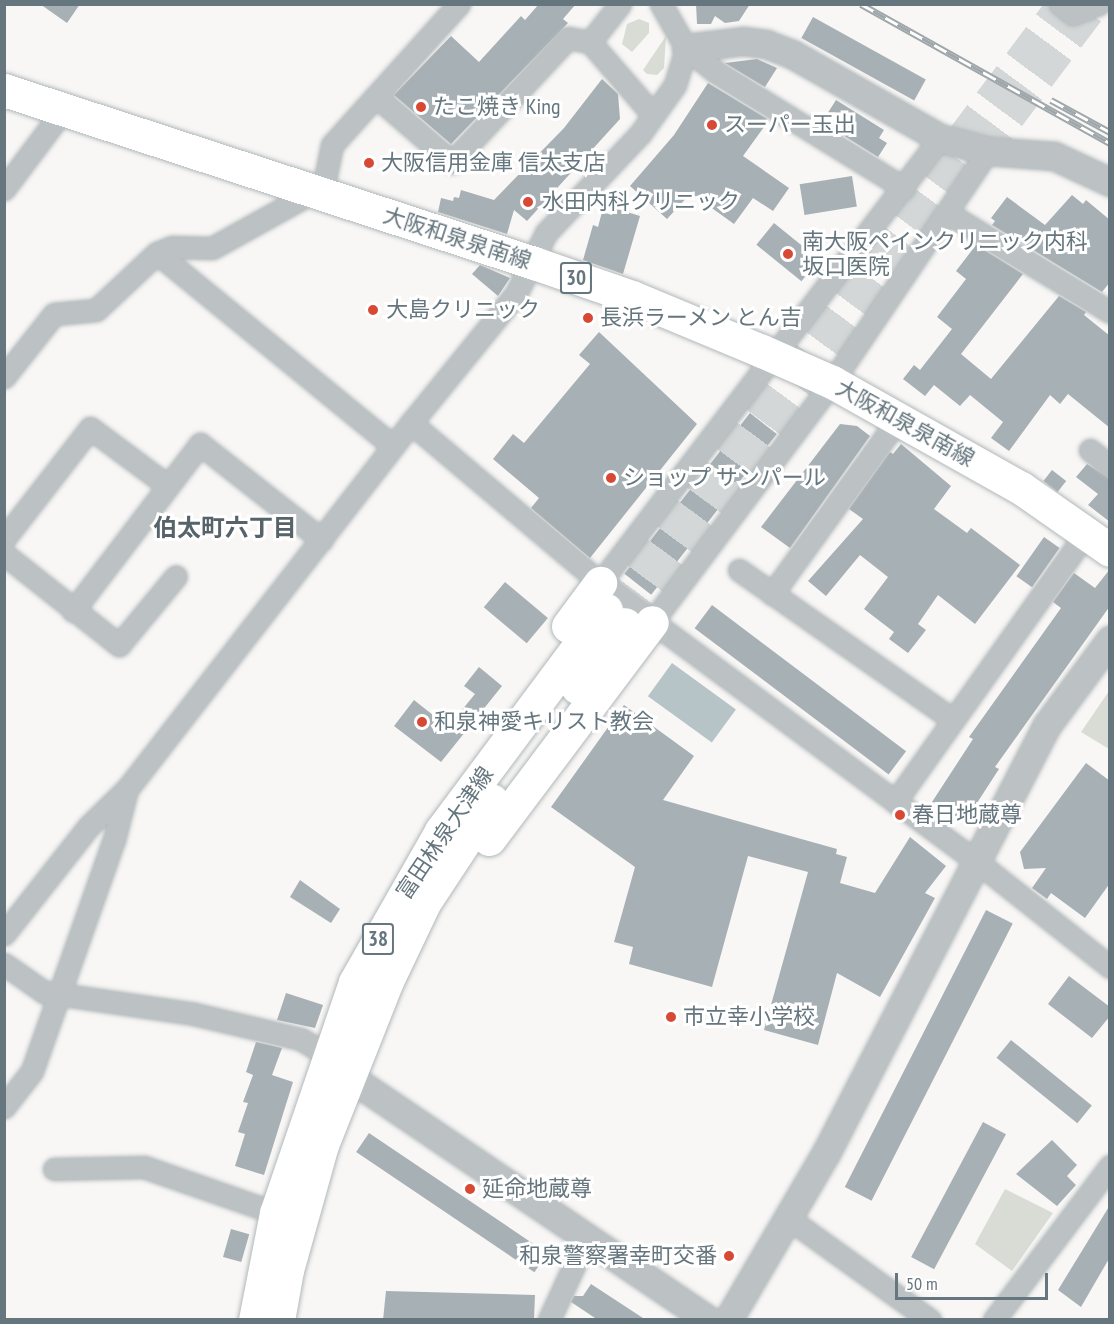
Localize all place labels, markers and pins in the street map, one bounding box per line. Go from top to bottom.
place label: たこ焼き King [433,94,560,120]
marker: たこ焼き King [414,100,428,114]
place label: スーパー玉出 [724,112,856,138]
marker: スーパー玉出 [705,118,719,132]
place label: 大阪信用金庫 信太支店 [381,150,606,176]
marker: 大阪信用金庫 信太支店 [362,156,376,170]
place label: 水田内科クリニック [542,189,740,215]
marker: 水田内科クリニック [519,193,537,211]
place label: 南大阪ペインクリニック内科 坂口医院 [802,228,1088,280]
marker: 南大阪ペインクリニック内科 坂口医院 [779,245,797,263]
place label: 大島クリニック [386,297,540,323]
marker: 大島クリニック [364,301,382,319]
place label: 長浜ラーメン とん吉 [600,305,803,331]
marker: 長浜ラーメン とん吉 [581,311,595,325]
place label: ショップ サンパール [623,465,826,491]
marker: ショップ サンパール [604,471,618,485]
place label: 和泉神愛キリスト教会 [434,709,654,735]
marker: 和泉神愛キリスト教会 [415,715,429,729]
place label: 春日地蔵尊 [912,802,1022,828]
marker: 春日地蔵尊 [893,808,907,822]
place label: 市立幸小学校 [683,1004,815,1030]
marker: 市立幸小学校 [664,1010,678,1024]
place label: 延命地蔵尊 [482,1176,592,1202]
marker: 延命地蔵尊 [463,1182,477,1196]
place label: 和泉警察署幸町交番 [519,1243,717,1269]
marker: 和泉警察署幸町交番 [722,1249,736,1263]

